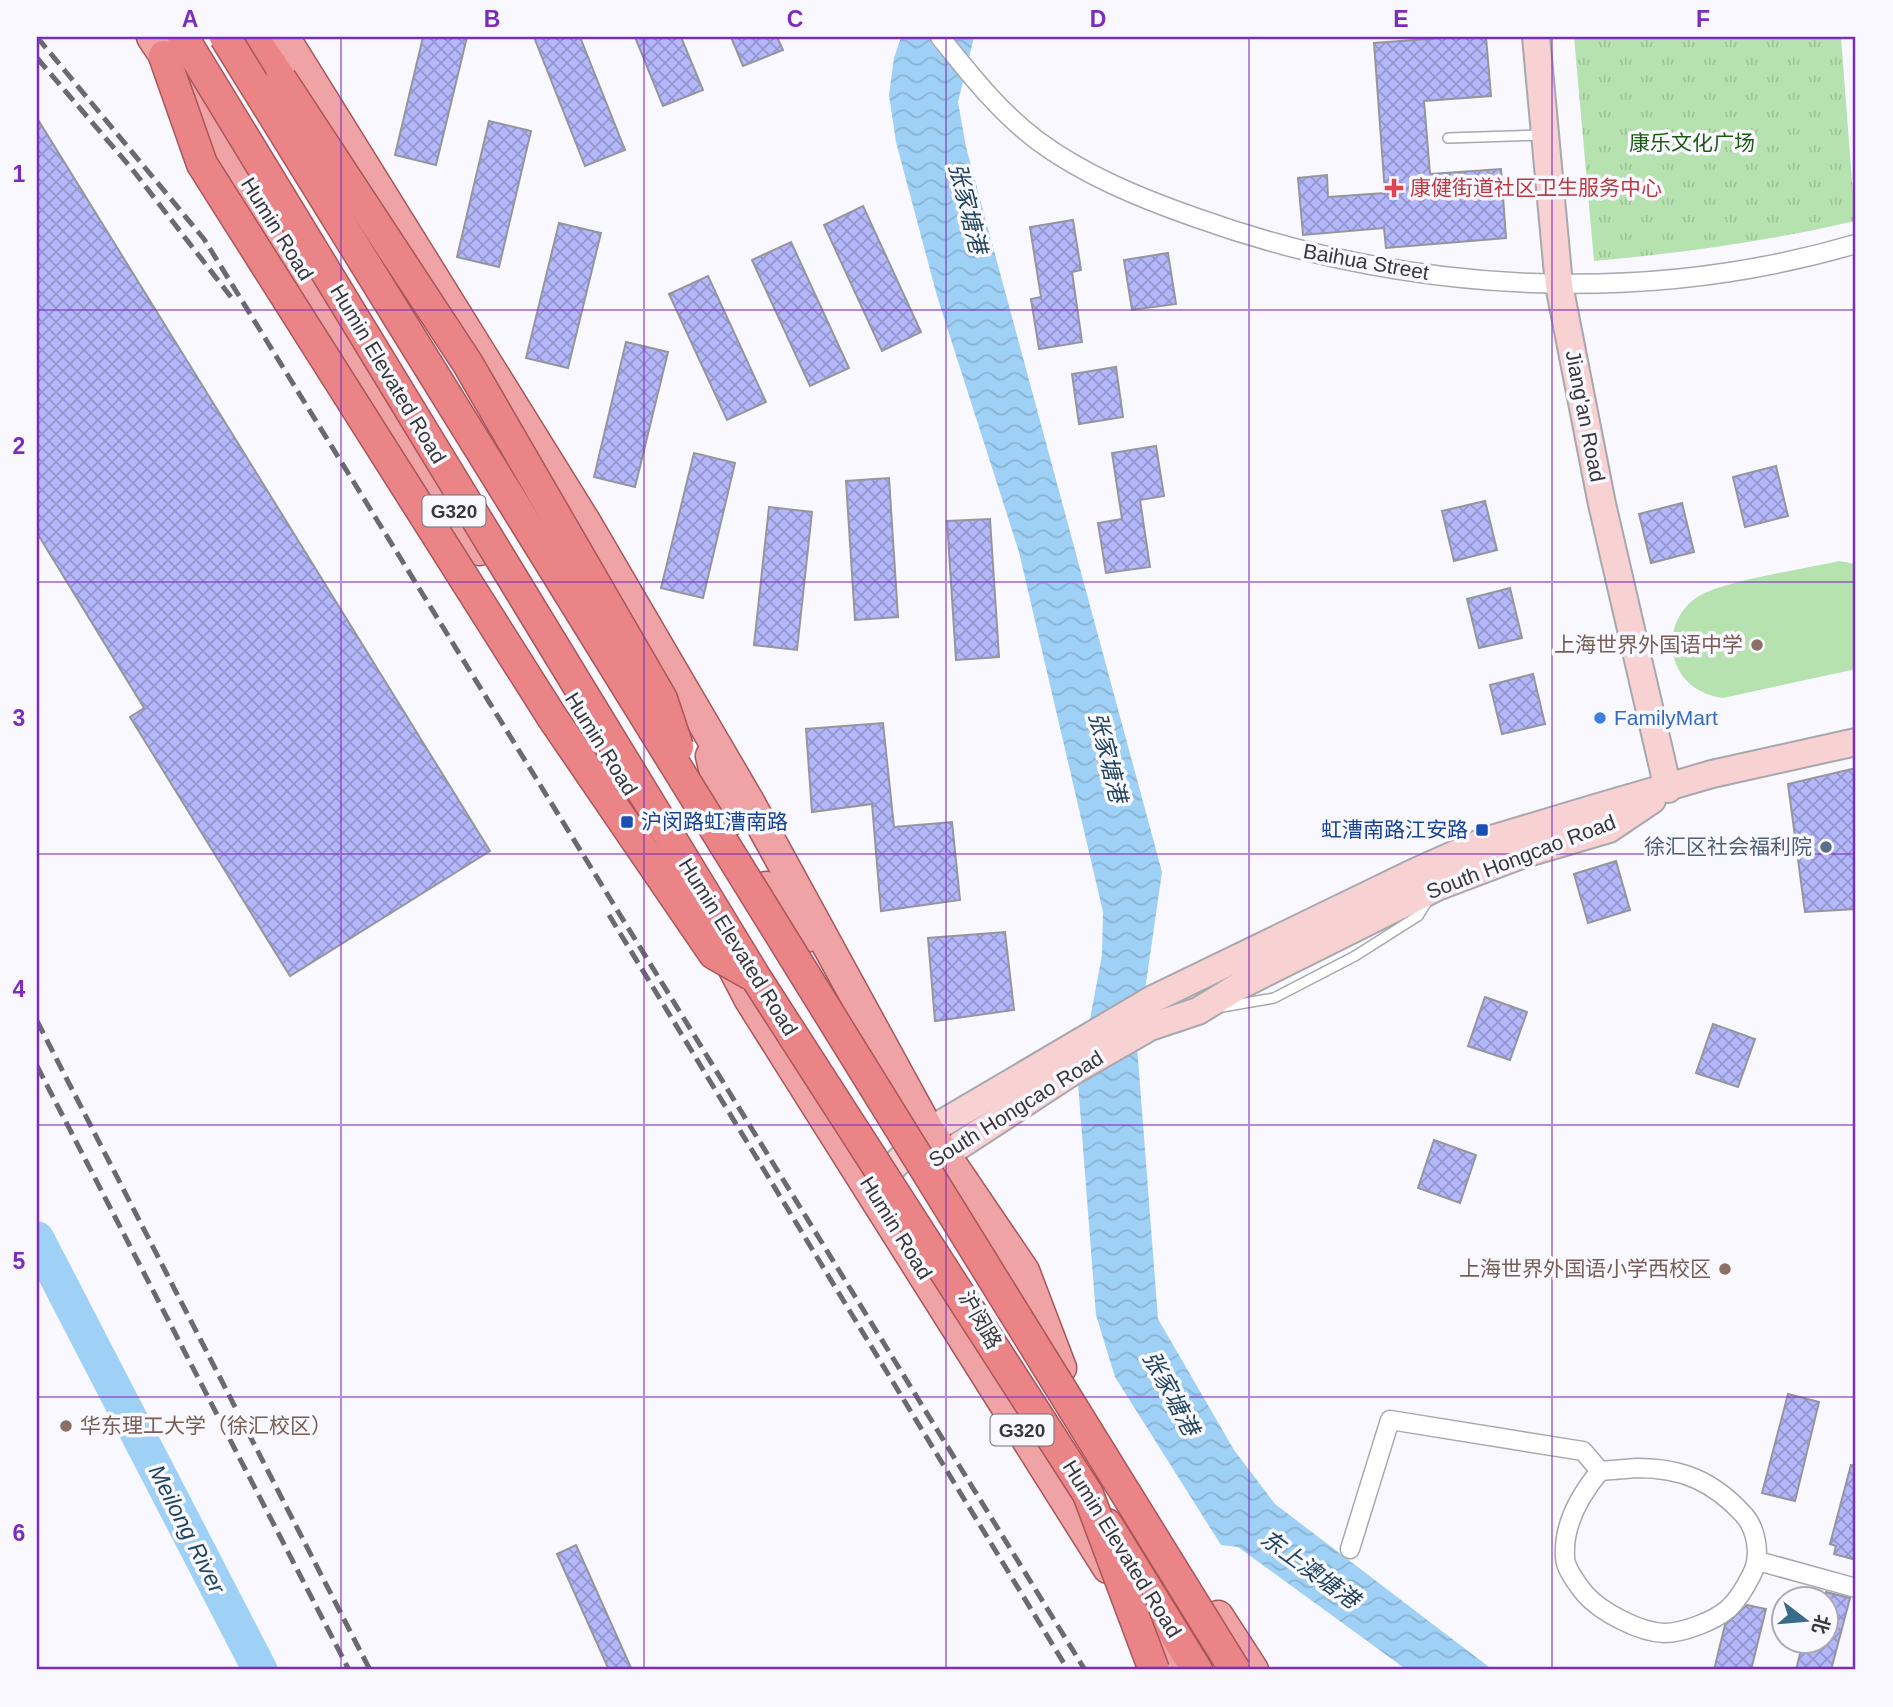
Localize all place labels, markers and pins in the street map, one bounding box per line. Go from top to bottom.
place label: 康健街道社区卫生服务中心 [1410,176,1662,199]
marker: 康健街道社区卫生服务中心 [1384,178,1404,198]
place label: 上海世界外国语中学 [1554,633,1743,656]
marker: 上海世界外国语中学 [1749,637,1765,653]
place label: FamilyMart [1614,706,1718,729]
marker: FamilyMart [1592,710,1608,726]
place label: 沪闵路虹漕南路 [641,810,788,833]
marker: 沪闵路虹漕南路 [619,814,635,830]
place label: 虹漕南路江安路 [1321,818,1468,841]
marker: 虹漕南路江安路 [1474,822,1490,838]
place label: 徐汇区社会福利院 [1644,835,1812,858]
marker: 徐汇区社会福利院 [1818,839,1834,855]
place label: 上海世界外国语小学西校区 [1459,1257,1711,1280]
marker: 上海世界外国语小学西校区 [1717,1261,1733,1277]
place label: 华东理工大学（徐汇校区） [80,1414,332,1437]
marker: 华东理工大学（徐汇校区） [58,1418,74,1434]

